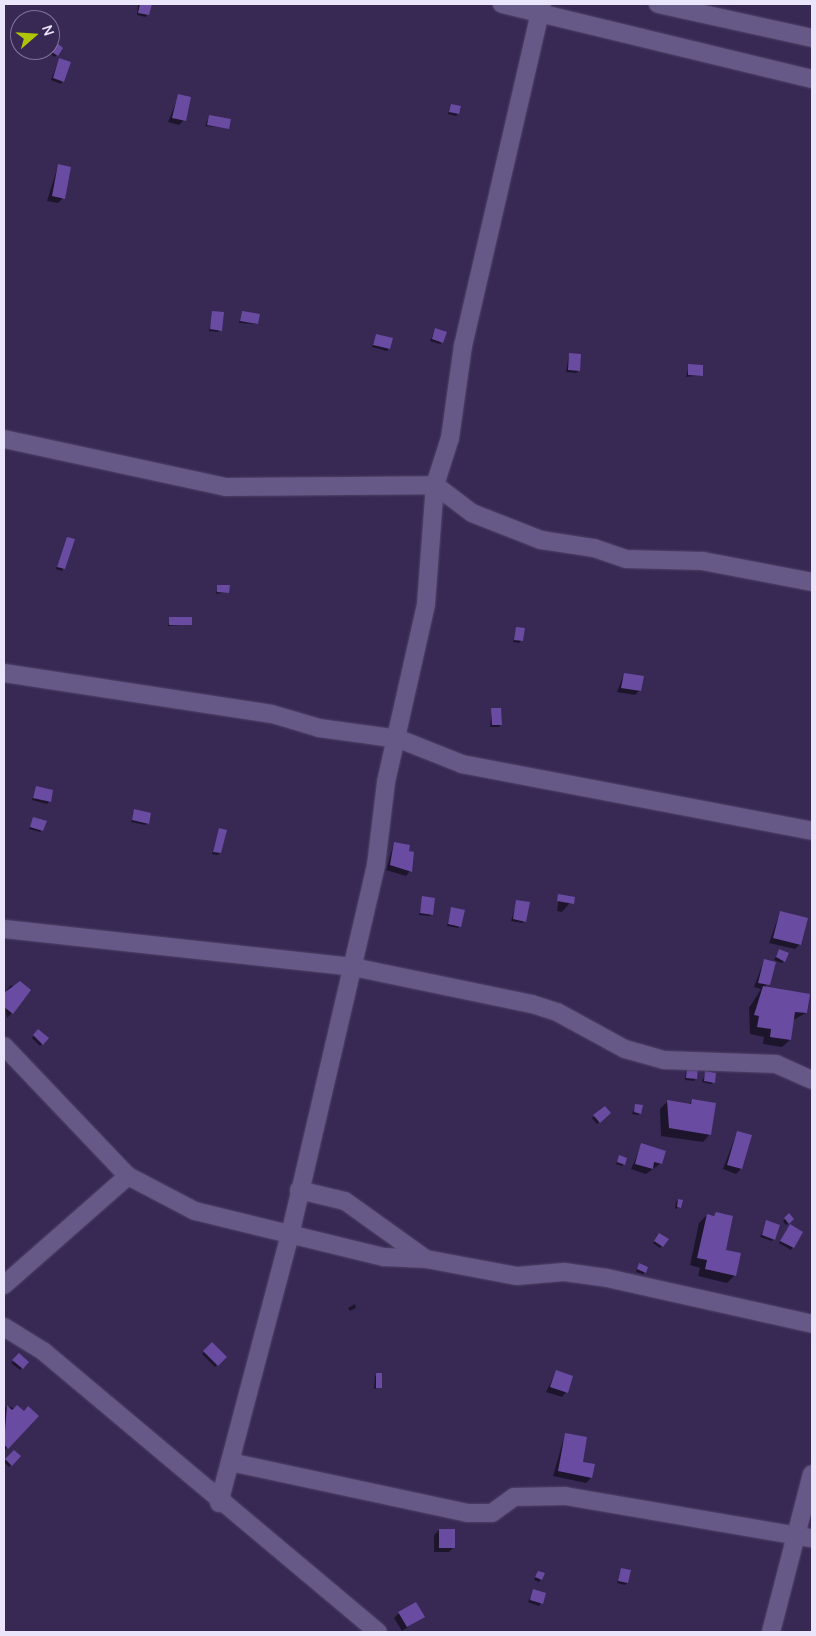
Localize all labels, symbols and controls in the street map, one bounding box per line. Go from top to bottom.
north arrow [10,10,60,60]
text: N [38,22,59,38]

